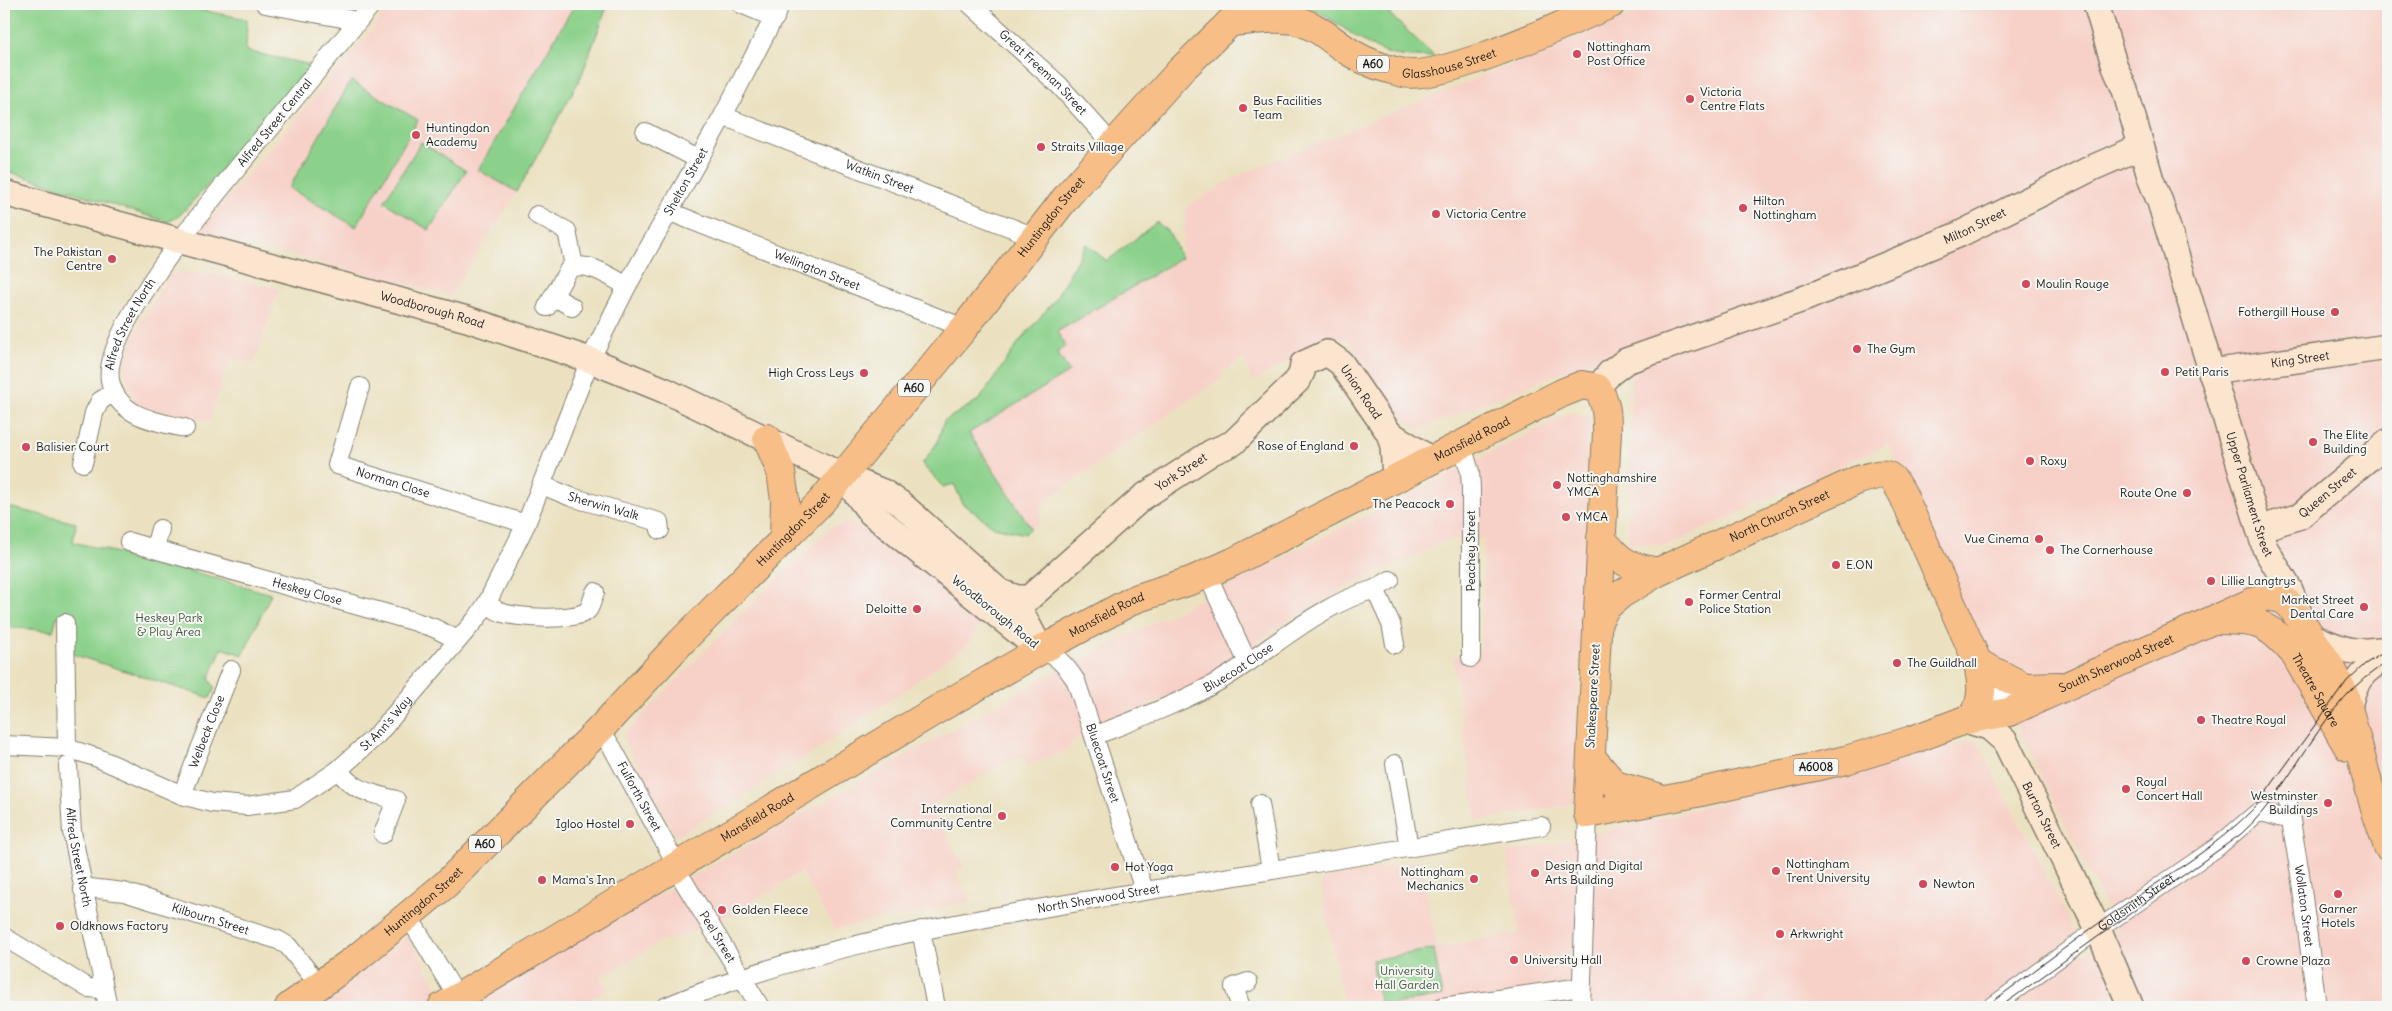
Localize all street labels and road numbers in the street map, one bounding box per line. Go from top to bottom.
street label: Great Freeman Street [996,26,1090,118]
street label: Glasshouse Street [1401,45,1498,81]
road number: A60 [1357,56,1389,72]
street label: Alfred Street Central [234,76,315,169]
street label: Shelton Street [660,145,711,218]
street label: Watkin Street [843,156,916,196]
street label: Huntingdon Street [1014,174,1087,260]
street label: Milton Street [1941,204,2008,247]
street label: Wellington Street [772,246,862,293]
street label: Alfred Street North [102,275,158,371]
street label: Woodborough Road [379,288,487,331]
street label: King Street [2270,347,2330,370]
street label: Union Road [1338,362,1385,422]
road number: A60 [898,379,930,396]
street label: Mansfield Road [1432,413,1512,464]
street label: Upper Parliament Street [2223,430,2276,559]
street label: York Street [1152,449,1210,494]
street label: Norman Close [354,463,432,501]
street label: Queen Street [2295,464,2359,521]
street label: North Church Street [1727,486,1832,545]
street label: Sherwin Walk [566,488,641,523]
street label: Huntingdon Street [753,489,833,569]
street label: Peachey Street [1463,510,1478,592]
street label: Woodborough Road [949,572,1042,651]
street label: Heskey Close [271,574,344,608]
street label: Mansfield Road [1066,589,1146,640]
street label: South Sherwood Street [2056,631,2176,696]
street label: Bluecoat Close [1201,639,1276,695]
street label: Shakespeare Street [1582,643,1603,749]
street label: Theatre Square [2289,650,2343,730]
street label: St Ann's Way [357,692,414,754]
street label: Welbeck Close [185,693,227,770]
street label: Bluecoat Street [1083,721,1123,804]
street label: Fulforth Street [614,759,665,834]
road number: A6008 [1794,759,1838,776]
street label: Burton Street [2019,779,2065,851]
street label: Mansfield Road [718,789,797,845]
street label: Alfred Street North [64,807,95,908]
road number: A60 [469,836,501,852]
street label: Huntingdon Street [381,864,466,939]
street label: Wollaton Street [2292,864,2317,947]
street label: Goldsmith Street [2095,871,2177,934]
street label: North Sherwood Street [1036,881,1161,916]
street label: Kilbourn Street [170,899,251,938]
street label: Peel Street [696,908,739,965]

